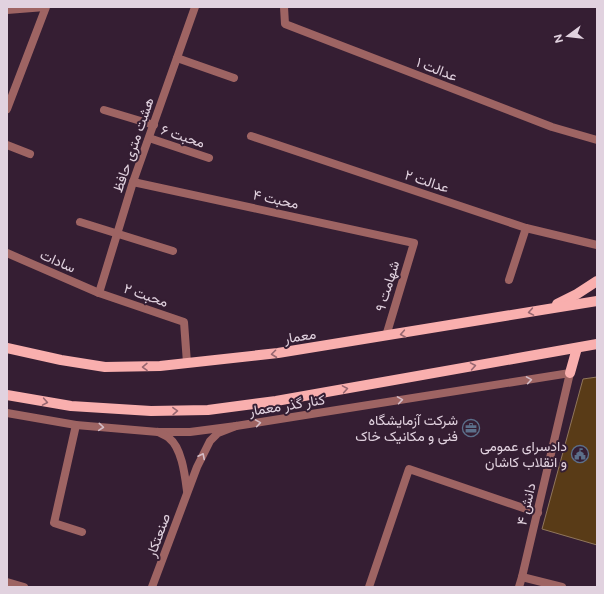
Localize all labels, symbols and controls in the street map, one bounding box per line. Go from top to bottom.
north arrow [548,16,588,56]
text: N [551,33,566,44]
street label: عدالت ۱ [414,54,460,85]
street label: هشت متری حافظ [109,95,158,195]
street label: محبت ۶ [159,121,207,152]
street label: عدالت ۲ [402,166,451,197]
street label: محبت ۴ [251,186,300,213]
street label: سادات [37,246,78,277]
street label: شهامت ۹ [372,259,403,314]
street label: محبت ۲ [121,280,170,311]
one-way arrow [528,307,534,315]
street label: معمار [282,326,317,348]
one-way arrow [400,329,406,337]
one-way arrow [271,349,277,358]
one-way arrow [142,362,148,371]
one-way arrow [470,362,476,370]
one-way arrow [526,376,532,385]
one-way arrow [342,385,348,393]
street label: کنار گذر معمار [247,391,326,420]
one-way arrow [397,396,403,405]
one-way arrow [42,397,48,405]
one-way arrow [172,407,178,415]
place label: شرکت آزمایشگاه فنی و مکانیک خاک [355,412,458,445]
office icon: شرکت آزمایشگاه فنی و مکانیک خاک [461,418,481,438]
one-way arrow [255,419,261,428]
one-way arrow [98,423,104,432]
place label: دادسرای عمومی و انقلاب کاشان [480,438,567,471]
public building icon: دادسرای عمومی و انقلاب کاشان [570,444,590,464]
one-way arrow [198,453,205,460]
street label: دانش ۴ [513,481,540,527]
street label: صنعتکار [142,511,174,560]

